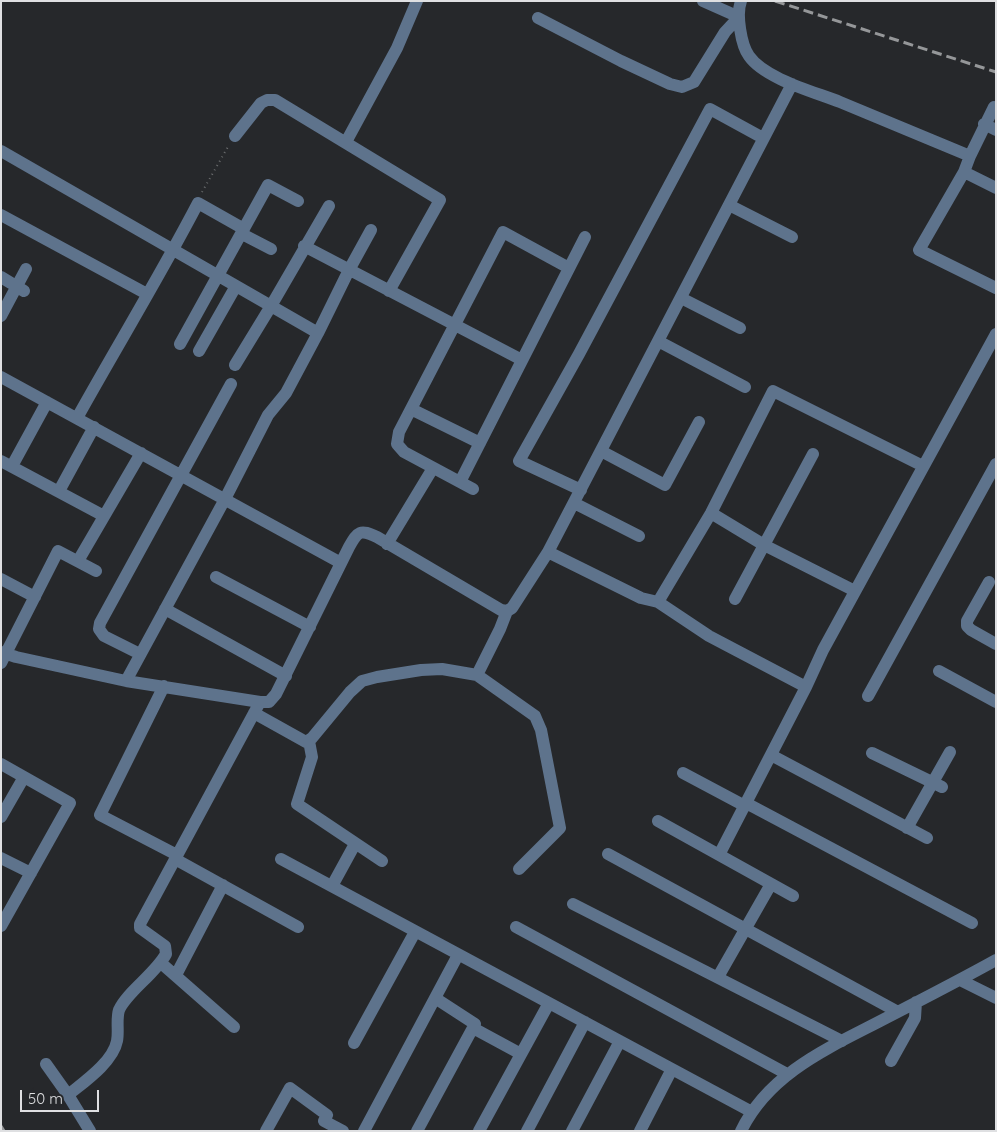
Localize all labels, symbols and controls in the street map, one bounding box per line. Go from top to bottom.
scale bar [22,1080,101,1112]
text: 50 m [28,1089,63,1108]

